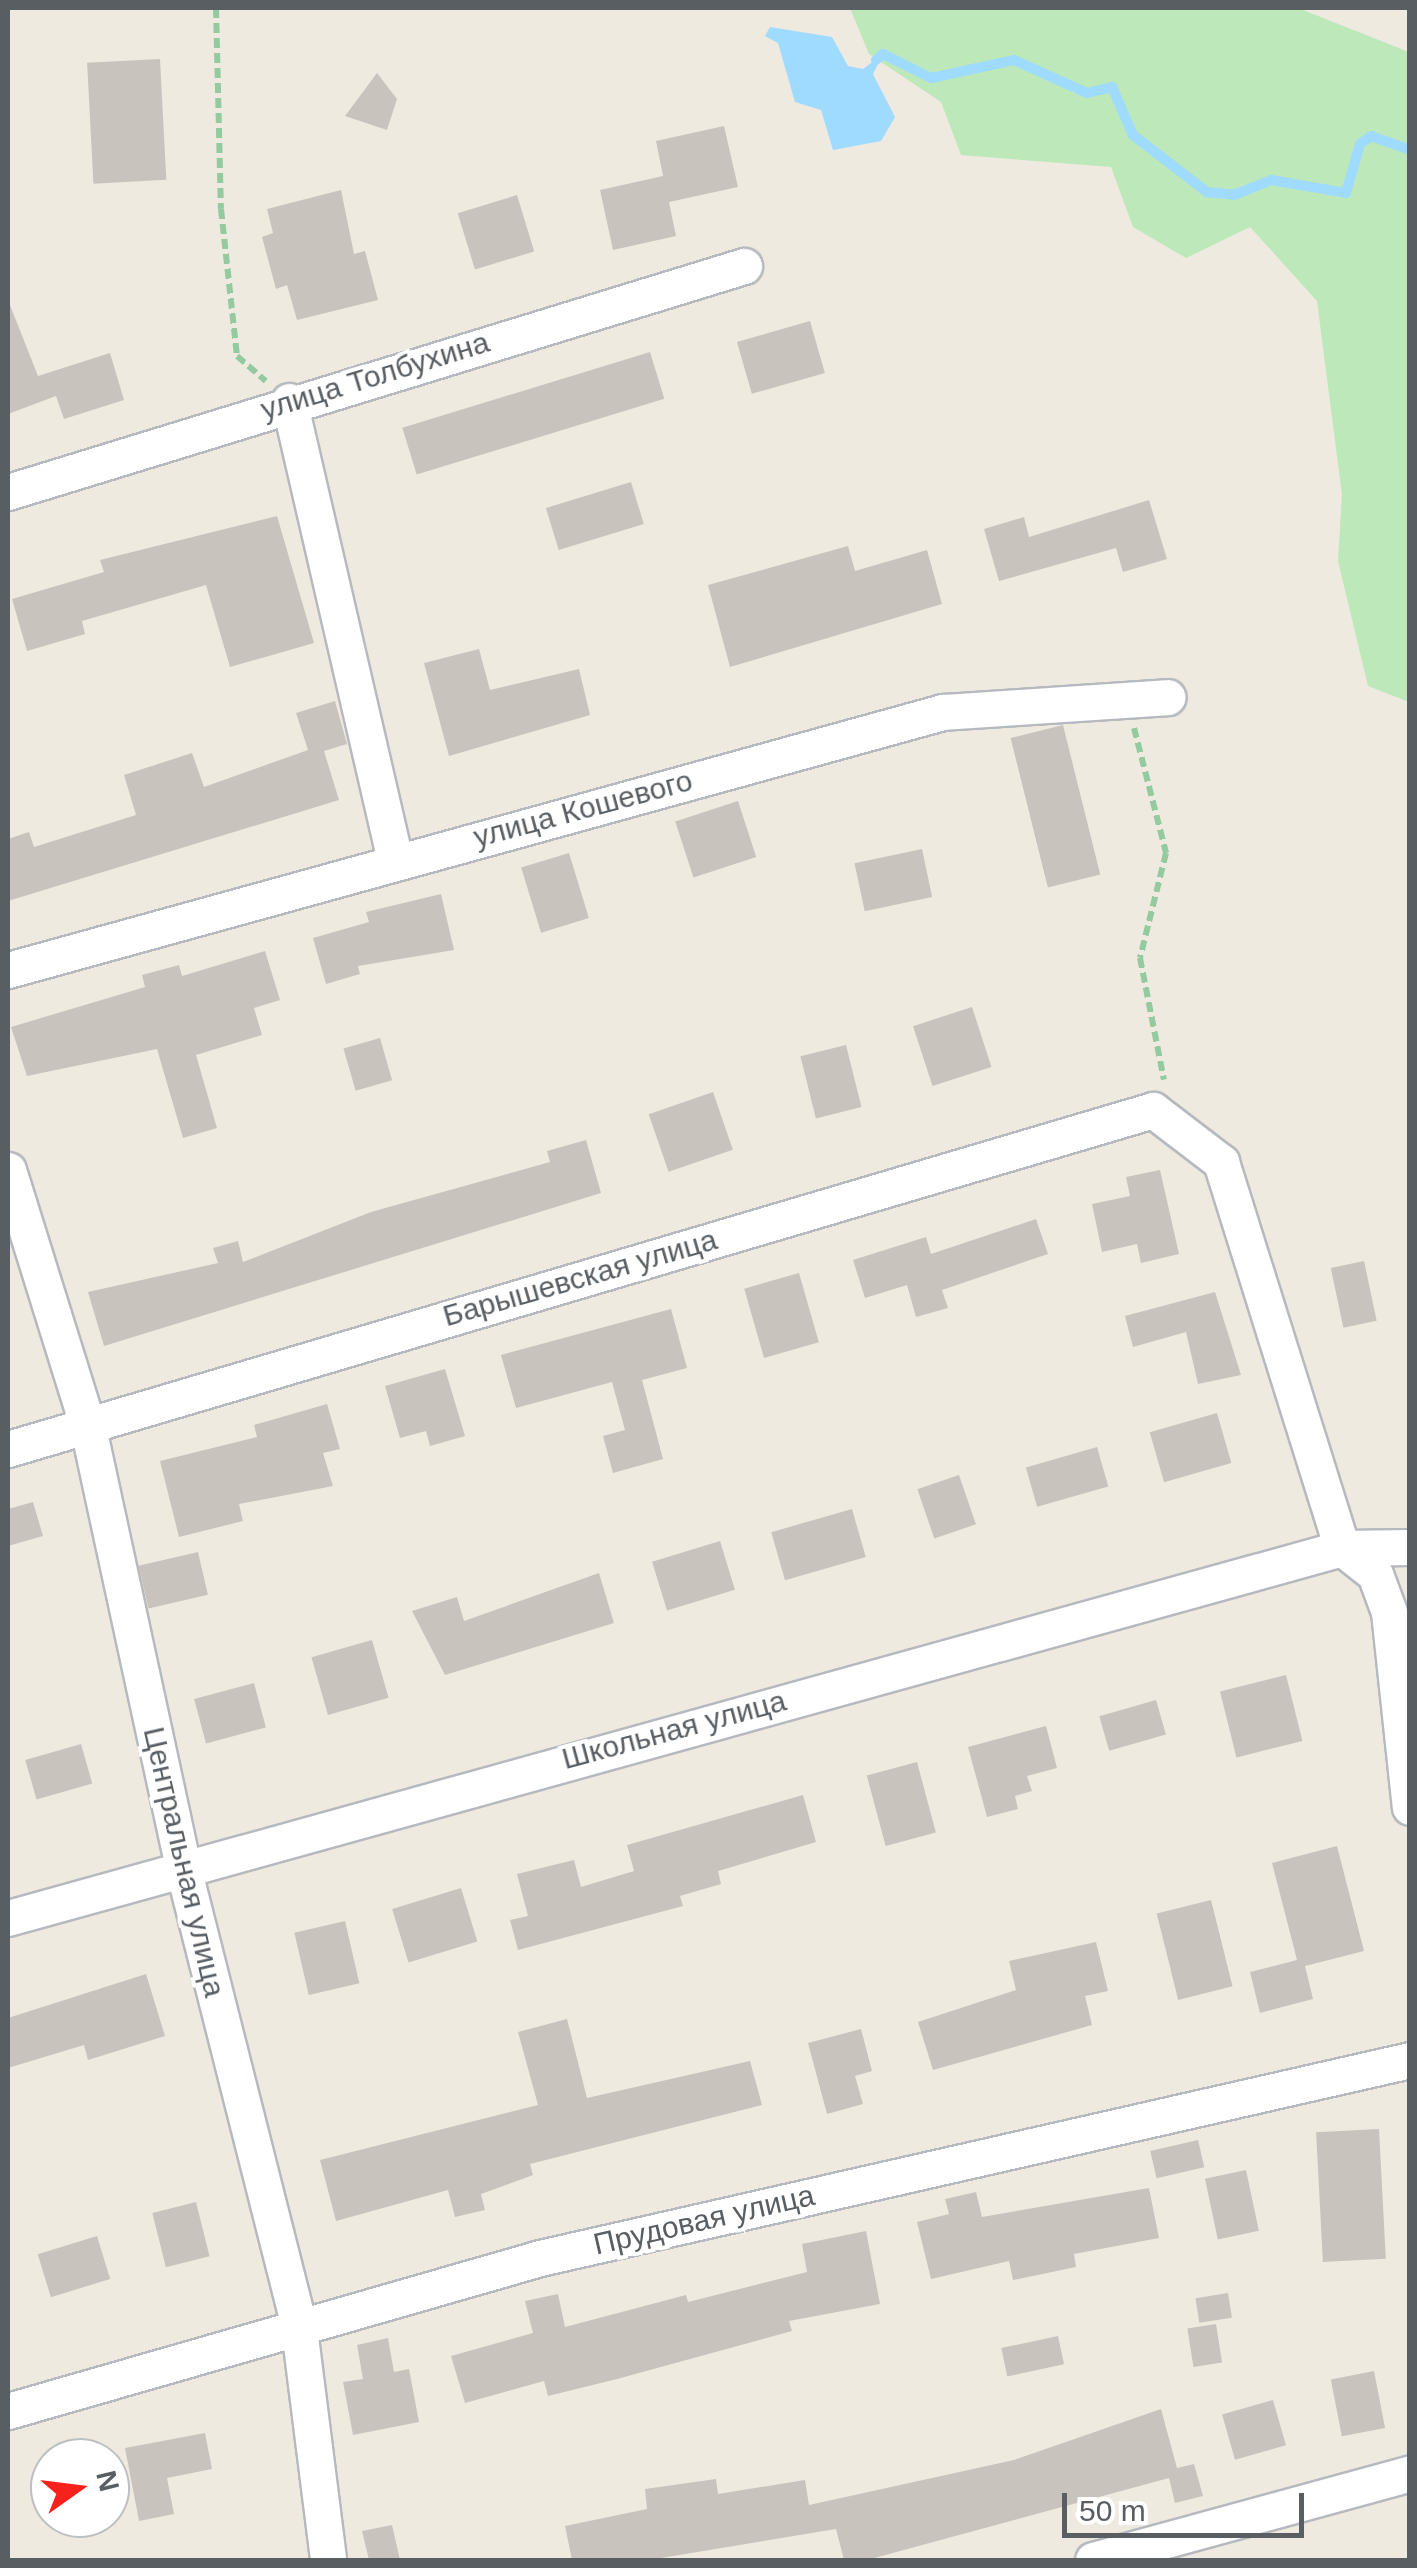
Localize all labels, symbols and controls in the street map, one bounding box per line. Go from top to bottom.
street label: улица Толбухина [256,324,494,428]
street label: улица Кошевого [470,762,696,856]
street label: Барышевская улица [439,1222,721,1334]
street label: Школьная улица [558,1683,790,1777]
street label: Центральная улица [135,1723,233,2001]
street label: Прудовая улица [590,2177,818,2263]
north arrow [30,2438,130,2538]
text: N [90,2468,125,2495]
scale bar [1067,2473,1310,2535]
text: 50 m [1079,2494,1146,2527]

